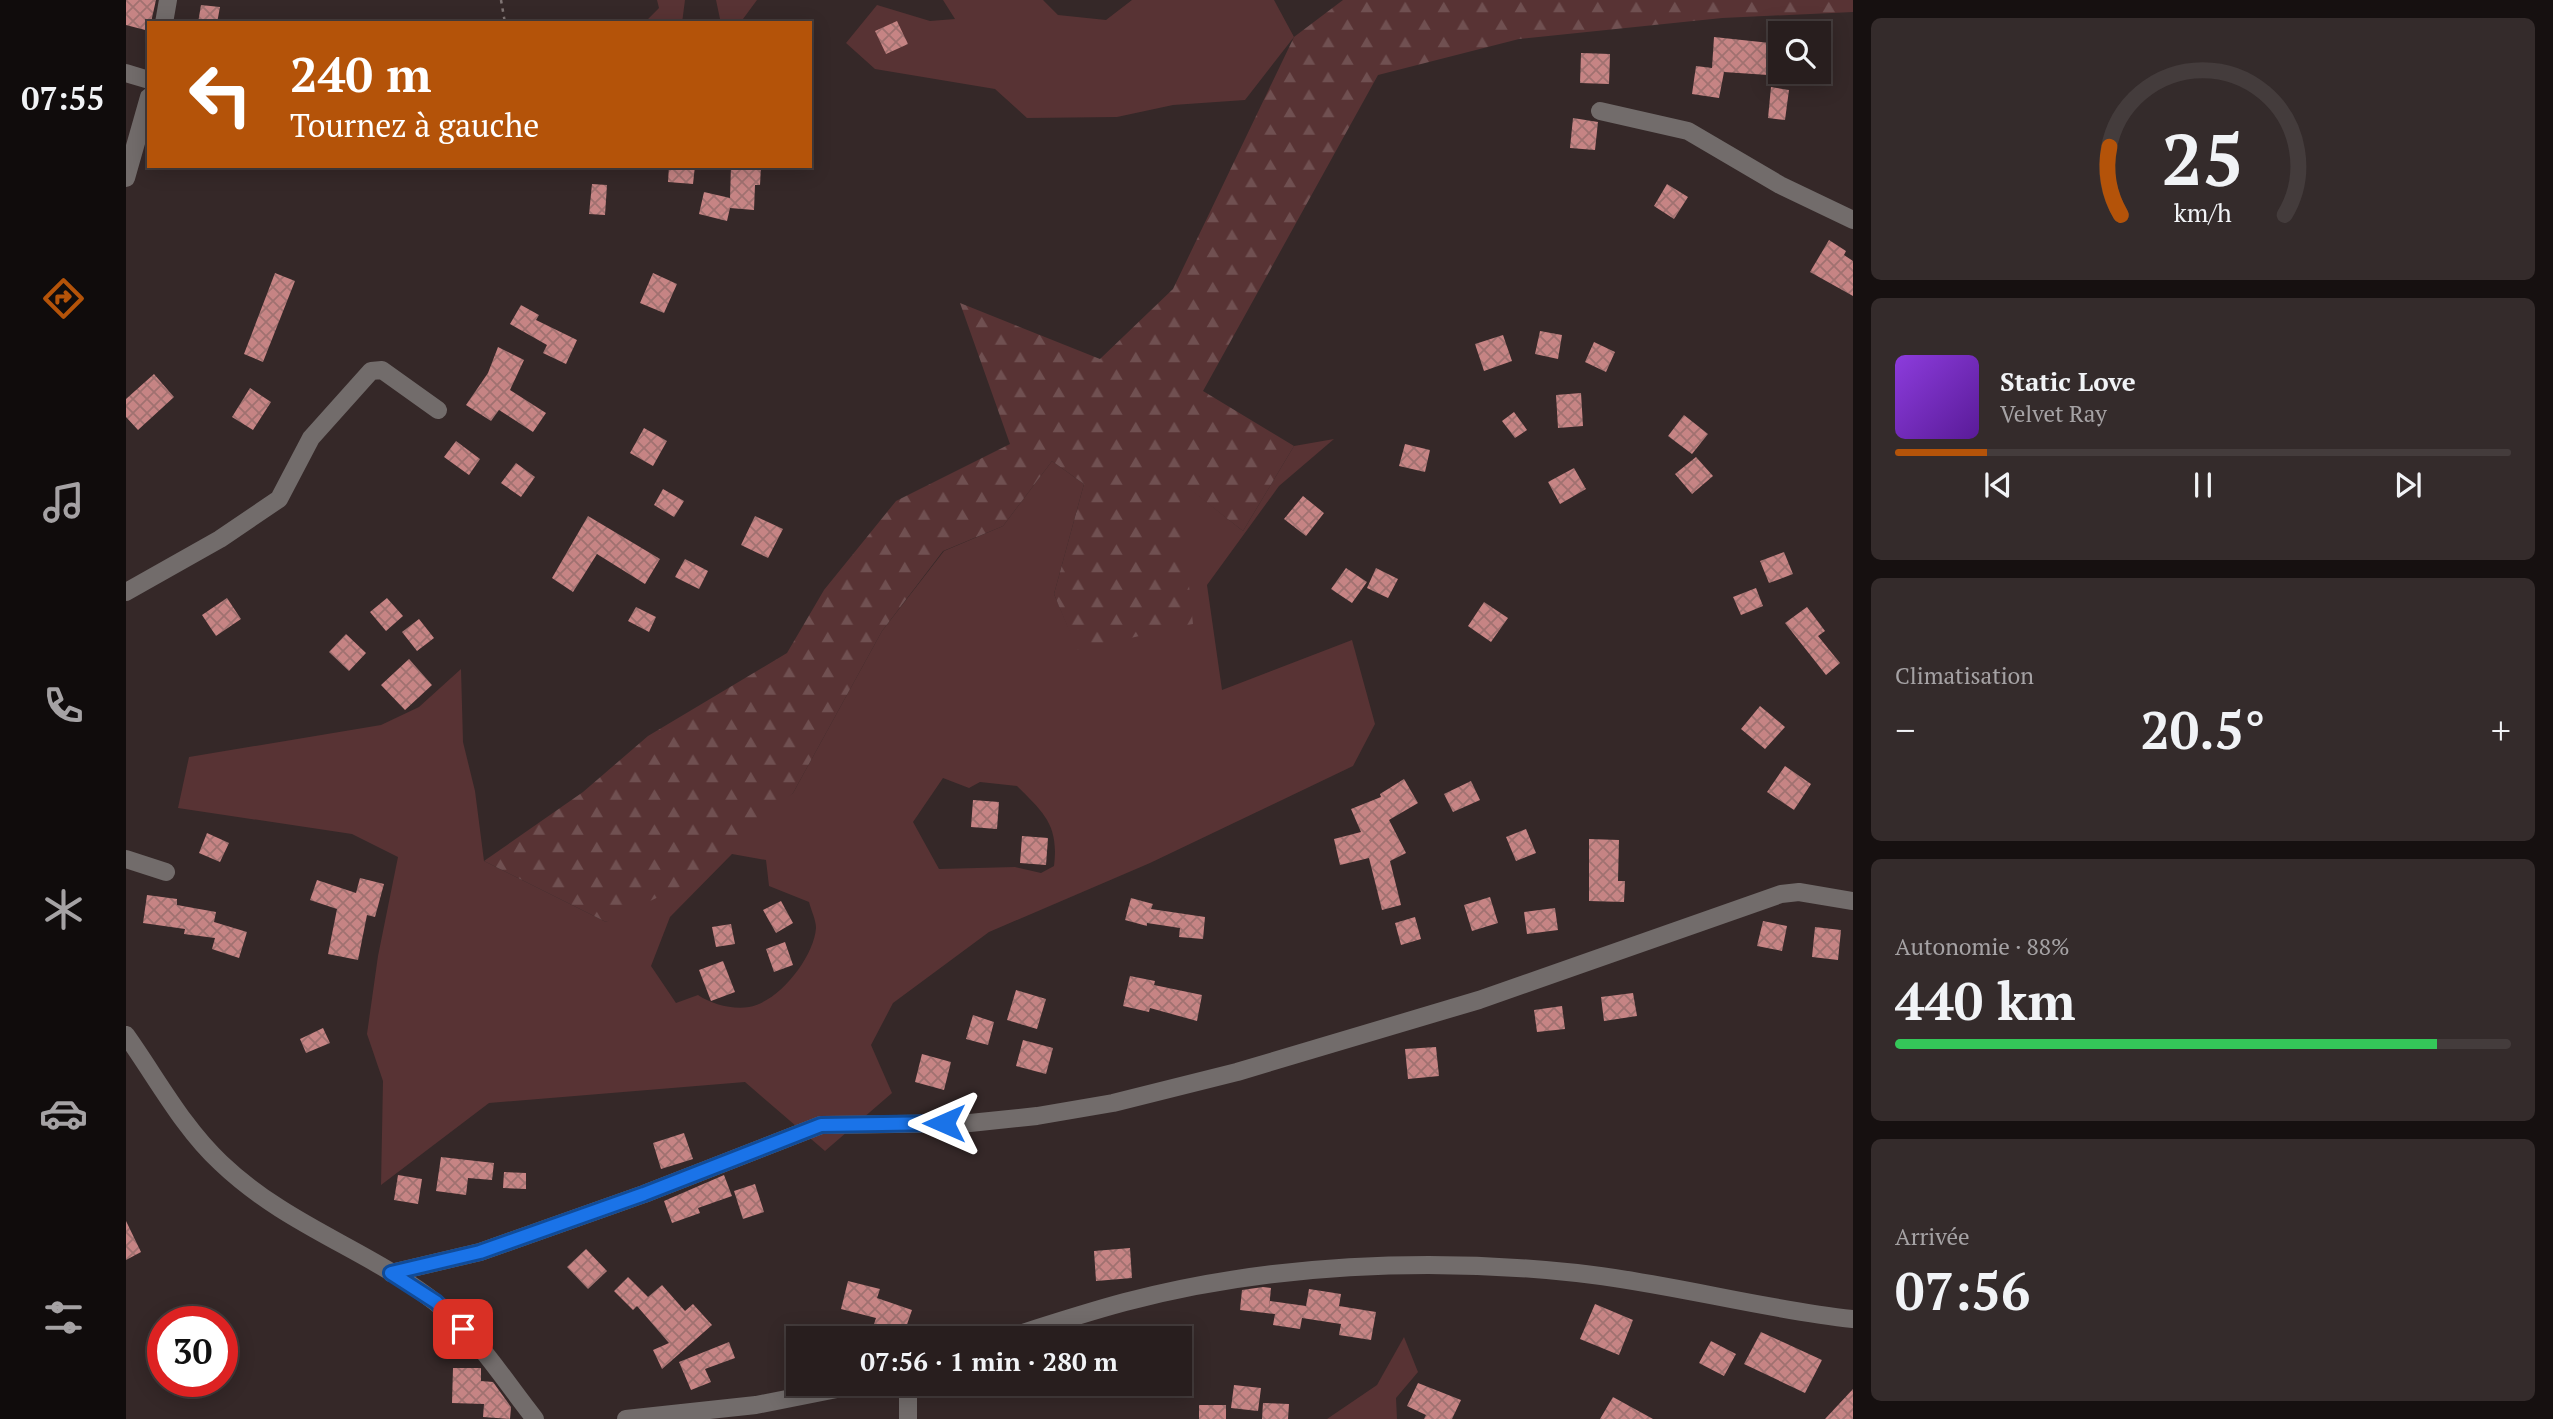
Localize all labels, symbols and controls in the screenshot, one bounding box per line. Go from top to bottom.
map controls [1768,21,1831,84]
button: search [1768,21,1831,84]
text: 240 m [290,41,432,106]
icon: left [175,49,266,140]
text: 07:55 [21,77,105,119]
text: Tournez à gauche [290,104,539,146]
text: 25 [2162,109,2244,206]
text: km/h [2174,196,2232,229]
icon: directions [39,274,88,323]
text: Static Love [2000,364,2136,398]
text: Velvet Ray [2000,398,2107,429]
icon: previous [1979,466,2017,504]
icon: pause [2184,466,2222,504]
icon: next [2389,466,2427,504]
icon: music [39,478,88,527]
text: Climatisation [1895,660,2034,691]
icon: phone [39,681,88,730]
text: 20.5° [2140,695,2266,764]
text: − [1895,705,1915,755]
text: + [2491,705,2511,755]
icon: climate [39,885,88,934]
text: Autonomie · 88% [1895,931,2070,962]
text: 440 km [1895,966,2076,1035]
position arrow [907,1086,981,1160]
icon: car [39,1089,88,1138]
text: Arrivée [1895,1221,1970,1252]
text: 07:56 [1895,1256,2030,1325]
icon: filters [39,1293,88,1342]
pin [433,1299,493,1359]
speed limit sign: 30 [147,1306,238,1397]
icon: arrive [444,1310,482,1348]
text: 07:56 · 1 min · 280 m [860,1344,1118,1378]

